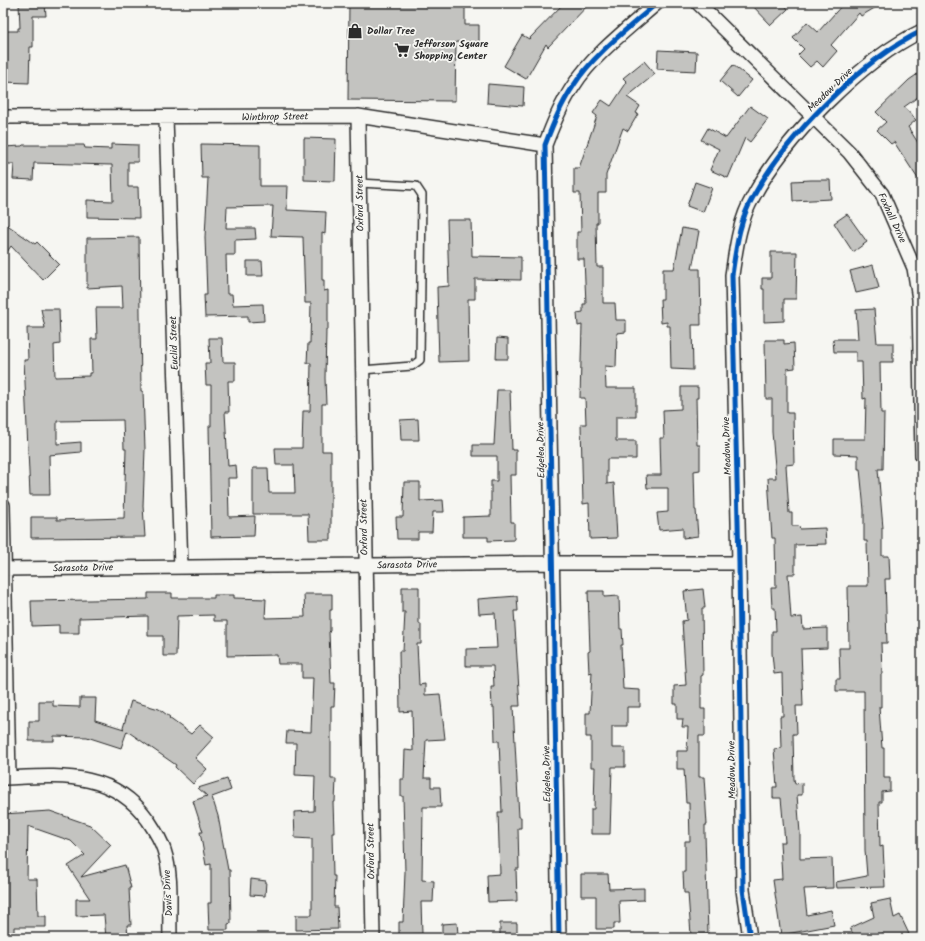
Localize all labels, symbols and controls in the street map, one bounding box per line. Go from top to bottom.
shop icon: Dollar Tree [346,22,364,40]
place label: Dollar Tree [367,23,415,39]
place label: Jefforson Square Shopping Center [414,36,489,64]
supermarket icon: Jefforson Square Shopping Center [393,41,411,59]
street label: Meadow Drive [804,64,857,116]
street label: Winthrop Street [241,108,309,126]
street label: Oxford Street [352,175,368,231]
street label: Foxhall Drive [873,190,911,246]
street label: Euclid Street [165,315,183,370]
street label: Meadow Drive [718,416,736,475]
street label: Edgelea Drive [532,421,549,478]
street label: Oxford Street [356,499,372,555]
street label: Sarasota Drive [377,556,438,574]
street label: Sarasota Drive [53,559,114,577]
street label: Meadow Drive [723,740,741,799]
street label: Edgelea Drive [538,745,555,802]
street label: Oxford Street [363,823,379,879]
street label: Davis Drive [159,869,177,917]

